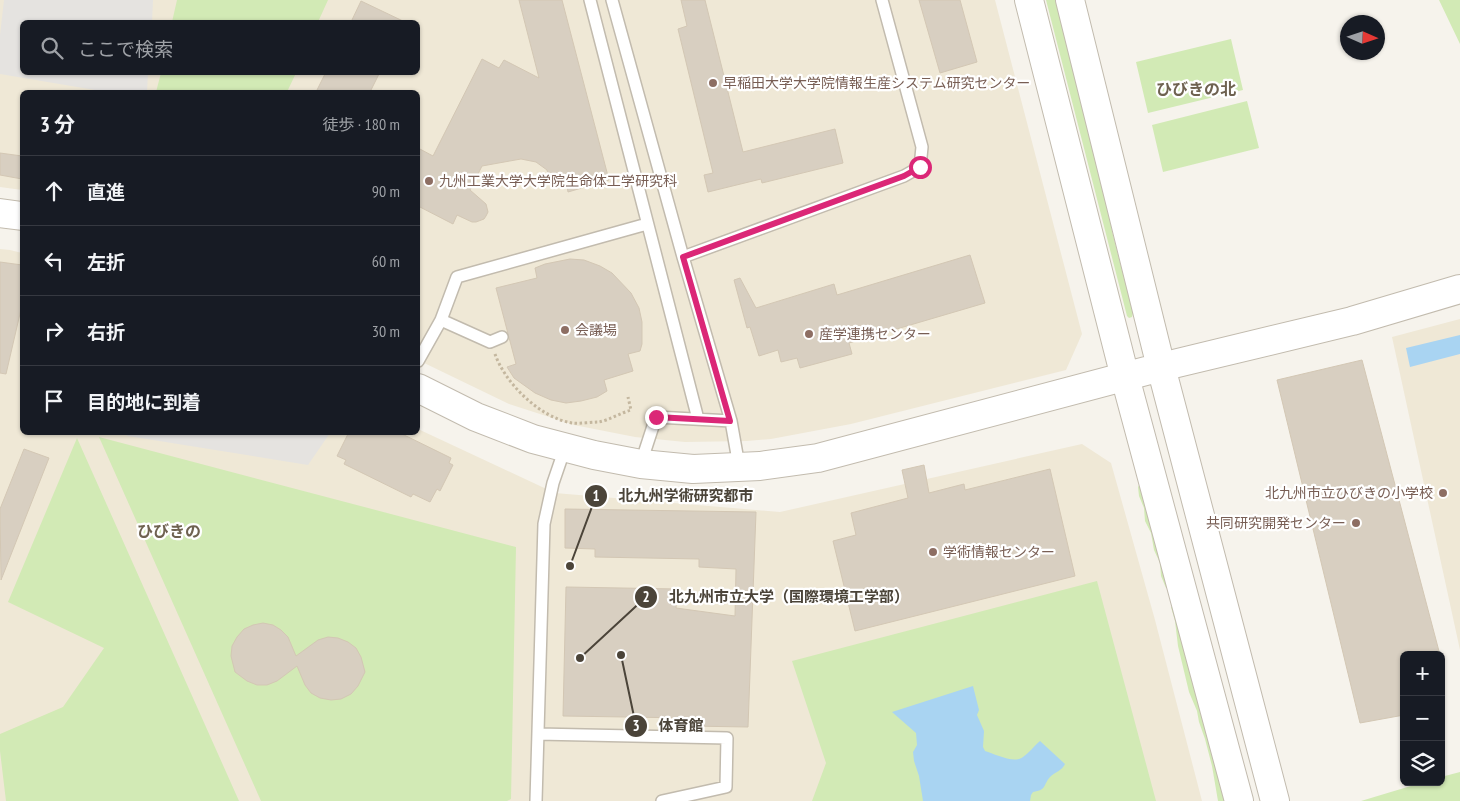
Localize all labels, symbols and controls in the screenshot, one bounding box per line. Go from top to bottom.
north arrow [1340,15,1385,60]
search box [20,20,420,75]
icon: search [38,34,66,62]
text: ここで検索 [78,37,173,61]
place label: 早稲田大学大学院情報生産システム研究センター [723,74,1031,92]
marker: 早稲田大学大学院情報生産システム研究センター [707,77,719,89]
district label: ひびきの北 [1156,79,1236,99]
text: 3 分 [40,111,75,138]
text: 徒歩 · 180 m [322,114,400,134]
route start [909,156,932,179]
place label: 九州工業大学大学院生命体工学研究科 [439,172,677,190]
marker: 九州工業大学大学院生命体工学研究科 [423,175,435,187]
icon: ahead [40,177,68,205]
text: 直進 [87,180,125,204]
text: 90 m [372,181,400,201]
icon: left [40,247,68,275]
text: 左折 [87,250,125,274]
text: 60 m [372,251,400,271]
icon: right [40,317,68,345]
text: 右折 [87,320,125,344]
text: 30 m [372,321,400,341]
place label: 会議場 [575,321,617,339]
marker: 会議場 [559,324,571,336]
place label: 産学連携センター [819,325,931,343]
marker: 産学連携センター [803,328,815,340]
icon: arrive [40,387,68,415]
text: 目的地に到着 [87,390,201,414]
route end [645,406,668,429]
callout: 北九州学術研究都市 [583,481,763,511]
place label: 北九州市立ひびきの小学校 [1265,484,1433,502]
text: 1 [592,486,600,505]
text: 北九州学術研究都市 [618,486,754,505]
marker: 北九州市立ひびきの小学校 [1437,487,1449,499]
place label: 共同研究開発センター [1206,514,1346,532]
marker: 共同研究開発センター [1350,517,1362,529]
district label: ひびきの [137,521,201,541]
place label: 学術情報センター [943,543,1055,561]
marker: 学術情報センター [927,546,939,558]
callout: 北九州市立大学（国際環境工学部） [634,582,919,612]
text: 2 [642,587,650,606]
text: 北九州市立大学（国際環境工学部） [669,587,909,606]
map controls [1400,651,1445,786]
button: + [1400,651,1445,696]
button: − [1400,696,1445,741]
callout: 体育館 [623,711,713,741]
text: 3 [632,716,640,735]
text: 体育館 [658,716,704,735]
button: layers [1400,741,1445,786]

